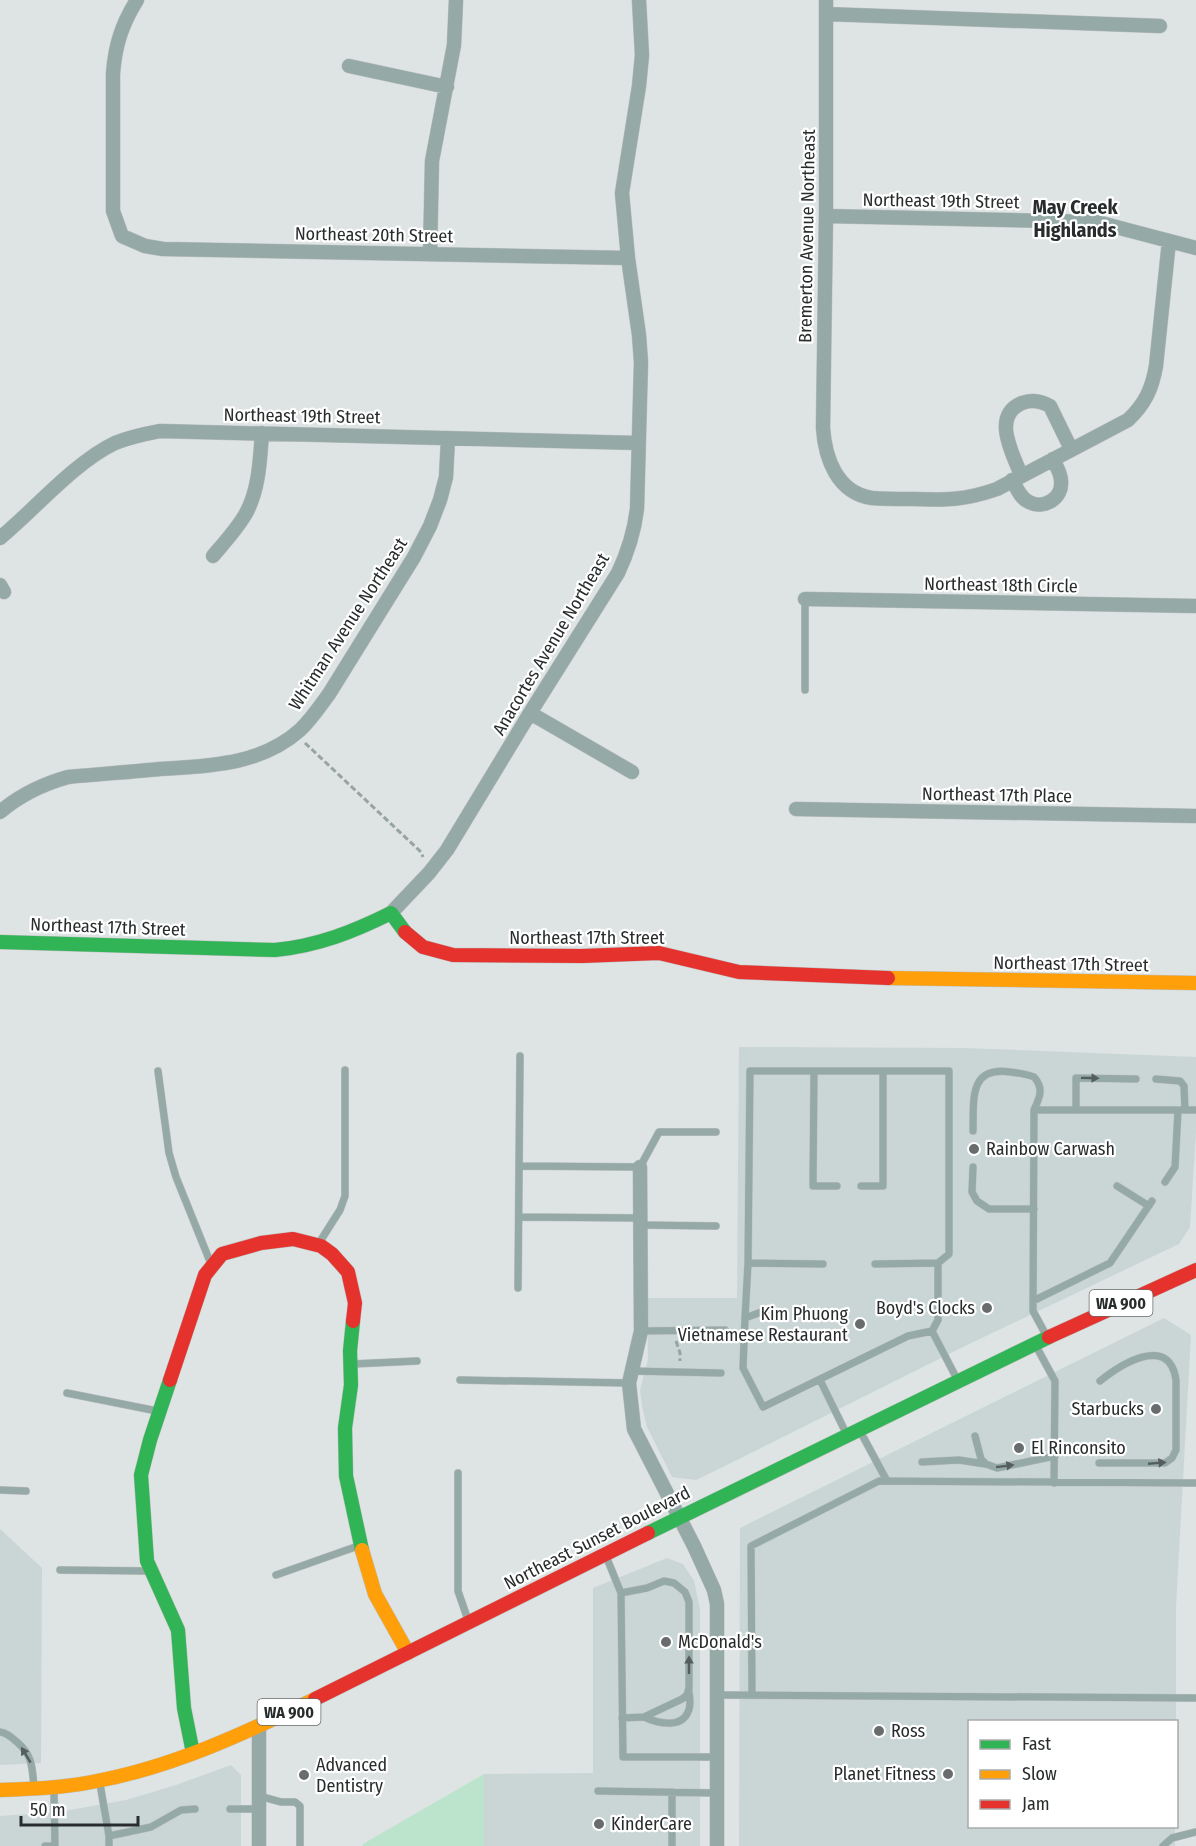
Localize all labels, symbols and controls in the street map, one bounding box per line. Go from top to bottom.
street label: Bremerton Avenue Northeast [794,129,820,343]
street label: Northeast 19th Street [862,189,1020,213]
district label: May Creek Highlands [1032,195,1118,242]
street label: Northeast 20th Street [295,223,454,247]
street label: Northeast 19th Street [223,404,381,428]
street label: Whitman Avenue Northeast [284,534,412,714]
street label: Anacortes Avenue Northeast [488,549,614,739]
street label: Northeast 18th Circle [924,573,1078,597]
street label: Northeast 17th Place [922,783,1072,807]
street label: Northeast 17th Street [30,913,186,941]
street label: Northeast 17th Street [509,927,665,949]
street label: Northeast 17th Street [993,952,1149,976]
one-way arrow [1081,1073,1100,1083]
place label: Rainbow Carwash [986,1138,1115,1160]
marker: Rainbow Carwash [967,1142,981,1156]
road number: WA 900 [1090,1290,1152,1316]
place label: Boyd's Clocks [876,1297,975,1319]
marker: Boyd's Clocks [980,1301,994,1315]
place label: Kim Phuong Vietnamese Restaurant [678,1303,849,1346]
marker: Kim Phuong Vietnamese Restaurant [853,1317,867,1331]
place label: Starbucks [1072,1398,1144,1420]
marker: Starbucks [1149,1402,1163,1416]
place label: El Rinconsito [1031,1437,1126,1459]
marker: El Rinconsito [1012,1441,1026,1455]
one-way arrow [1148,1458,1167,1468]
one-way arrow [996,1461,1015,1471]
street label: Northeast Sunset Boulevard [500,1481,694,1595]
place label: McDonald's [678,1631,762,1653]
marker: McDonald's [659,1635,673,1649]
one-way arrow [684,1656,694,1675]
road number: WA 900 [258,1699,320,1725]
place label: Ross [891,1720,926,1742]
legend [968,1720,1178,1828]
marker: Ross [872,1724,886,1738]
text: Fast [1022,1733,1051,1755]
one-way arrow [21,1747,32,1763]
place label: Advanced Dentistry [316,1754,387,1797]
place label: Planet Fitness [833,1763,936,1785]
text: Slow [1022,1763,1057,1785]
marker: Planet Fitness [941,1767,955,1781]
marker: Advanced Dentistry [297,1768,311,1782]
scale bar [21,1789,138,1827]
text: Jam [1022,1793,1050,1815]
text: 50 m [30,1799,66,1821]
place label: KinderCare [611,1813,692,1835]
marker: KinderCare [592,1817,606,1831]

